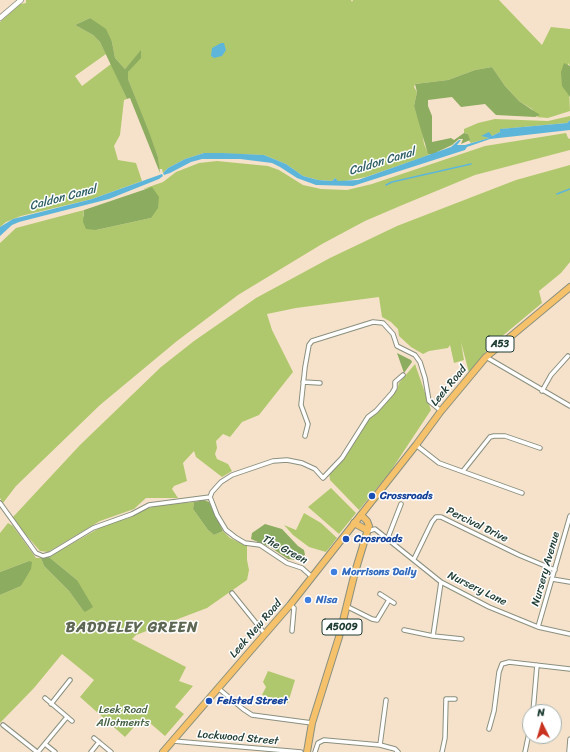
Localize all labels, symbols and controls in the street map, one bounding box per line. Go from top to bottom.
water label: Caldon Canal [347,145,417,179]
water label: Caldon Canal [28,182,98,214]
road number: A53 [486,336,514,352]
street label: Leek Road [428,363,470,409]
place label: Crossroads [380,489,432,503]
marker: Crossroads [367,491,377,501]
street label: Percival Drive [444,504,510,546]
street label: Nursery Avenue [529,530,563,608]
place label: Crosroads [354,532,402,546]
street label: The Green [260,533,310,567]
marker: Crosroads [341,534,351,544]
place label: Morrisons Daily [342,565,416,579]
marker: Morrisons Daily [329,567,339,577]
street label: Nursery Lane [445,569,509,609]
place label: Nisa [316,593,337,607]
marker: Nisa [303,595,313,605]
street label: Leek New Road [227,597,285,661]
district label: BADDELEY GREEN [66,619,198,637]
road number: A5009 [322,619,362,635]
place label: Felsted Street [217,694,288,708]
marker: Felsted Street [204,696,214,706]
park label: Leek Road Allotments [96,703,150,729]
text: N [536,703,546,722]
north arrow [522,704,562,744]
street label: Lockwood Street [197,728,279,748]

